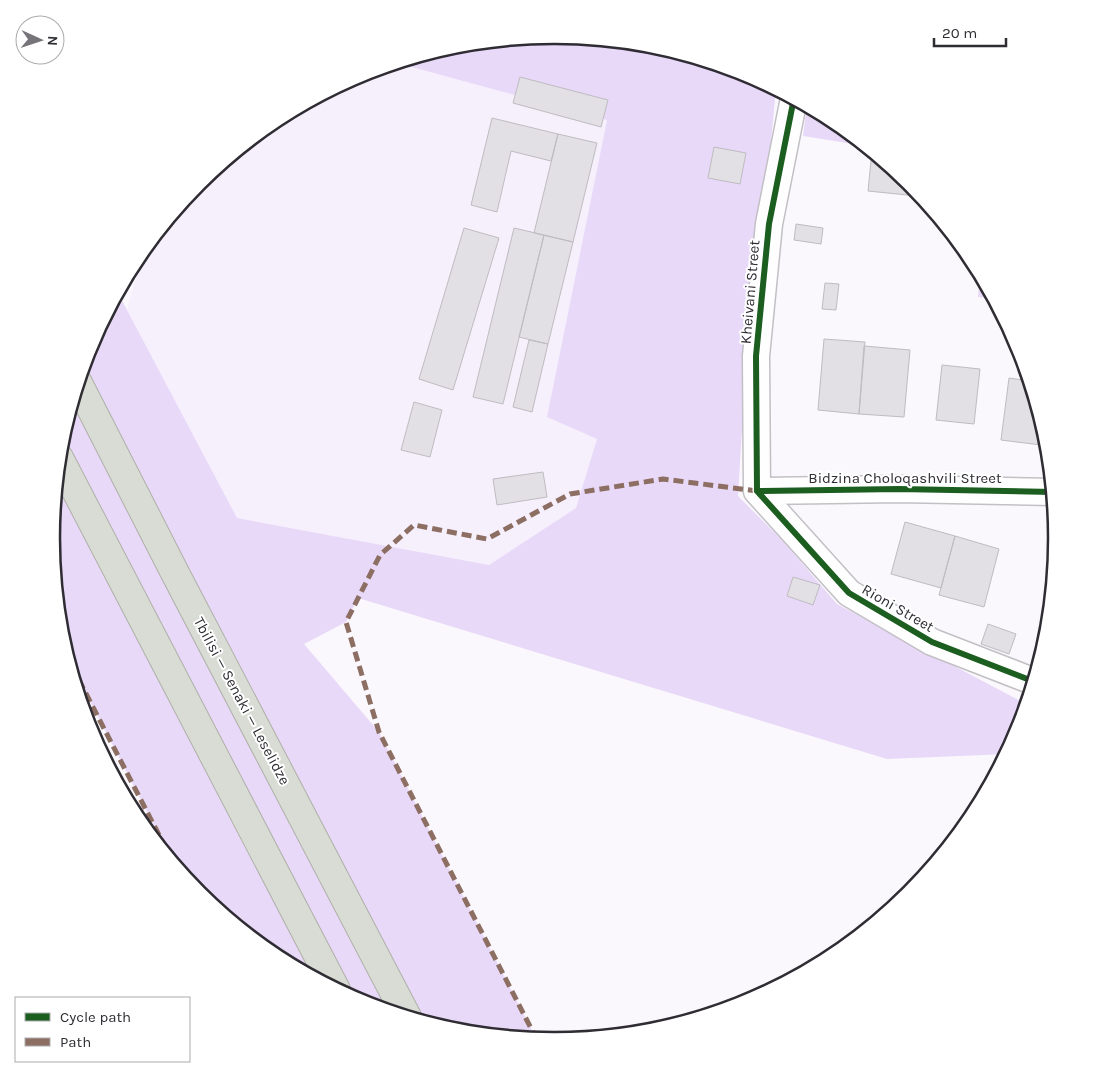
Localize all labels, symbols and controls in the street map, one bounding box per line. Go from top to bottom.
north arrow [15,15,65,65]
scale bar [934,15,1006,47]
text: 20 m [942,24,977,42]
text: N [44,35,61,46]
street label: Kheivani Street [736,239,764,345]
street label: Bidzina Choloqashvili Street [808,469,1002,487]
street label: Rioni Street [859,580,937,636]
street label: Tbilisi — Senaki — Leselidze [190,614,294,788]
legend [15,997,190,1062]
text: Cycle path [60,1008,131,1026]
text: Path [60,1033,91,1051]

